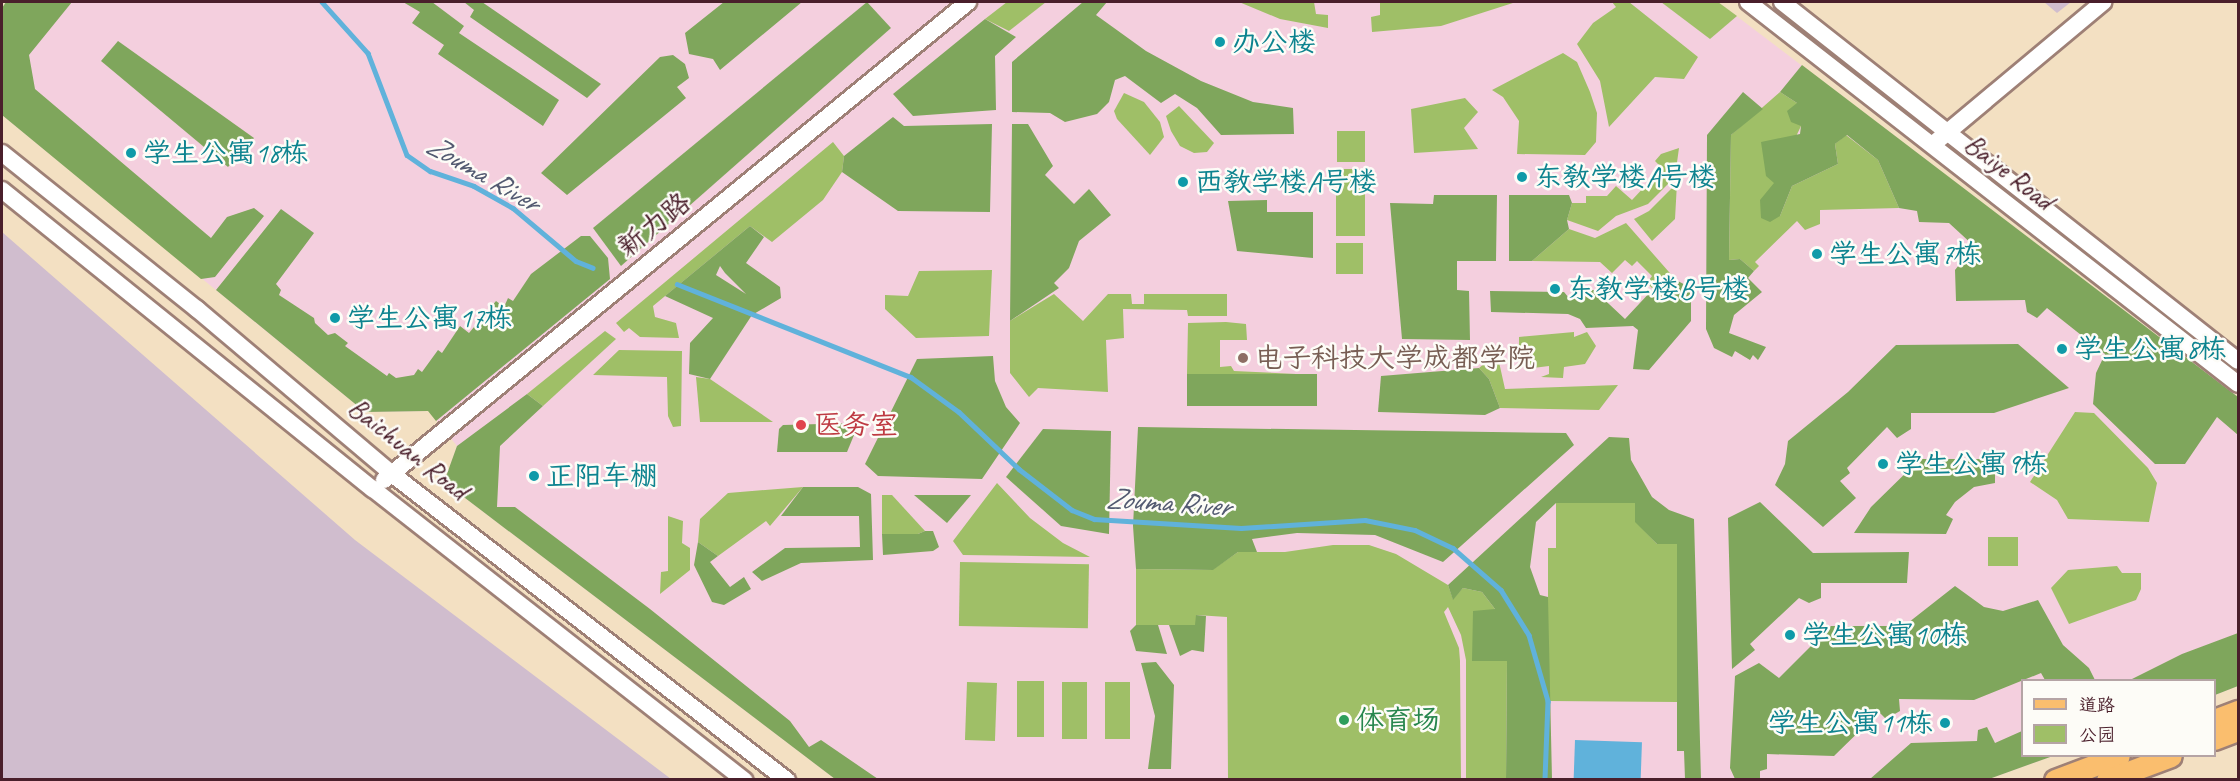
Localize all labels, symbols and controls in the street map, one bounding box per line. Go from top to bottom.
place label: 办公楼 [1232,25,1316,59]
marker: 办公楼 [1213,35,1227,49]
water label: Zouma River [420,126,546,220]
street label: Baiye Road [1958,127,2060,217]
place label: 学生公寓18栋 [143,136,308,170]
marker: 学生公寓18栋 [124,146,138,160]
place label: 东教学楼A号楼 [1534,160,1716,194]
place label: 西教学楼A号楼 [1195,165,1377,199]
marker: 东教学楼A号楼 [1515,170,1529,184]
marker: 西教学楼A号楼 [1176,175,1190,189]
street label: 新力路 [611,186,697,264]
place label: 学生公寓7栋 [1829,237,1982,271]
marker: 学生公寓7栋 [1810,247,1824,261]
place label: 东教学楼B号楼 [1567,272,1750,306]
marker: 东教学楼B号楼 [1548,282,1562,296]
place label: 学生公寓17栋 [347,301,512,335]
marker: 学生公寓17栋 [328,311,342,325]
place label: 学生公寓8栋 [2074,332,2227,366]
place label: 电子科技大学成都学院 [1255,341,1535,375]
marker: 学生公寓8栋 [2055,342,2069,356]
marker: 电子科技大学成都学院 [1236,351,1250,365]
street label: Baichuan Road [342,391,474,507]
place label: 医务室 [814,408,898,442]
marker: 医务室 [792,416,810,434]
place label: 学生公寓9栋 [1895,447,2048,481]
marker: 学生公寓9栋 [1876,457,1890,471]
place label: 正阳车棚 [546,459,658,493]
marker: 正阳车棚 [527,469,541,483]
water label: Zouma River [1104,480,1232,524]
place label: 学生公寓10栋 [1802,618,1967,652]
marker: 学生公寓10栋 [1783,628,1797,642]
legend [2021,679,2216,757]
text: 道路 [2079,694,2115,716]
place label: 体育场 [1356,703,1440,737]
place label: 学生公寓11栋 [1768,706,1933,740]
marker: 体育场 [1337,713,1351,727]
marker: 学生公寓11栋 [1938,716,1952,730]
text: 公园 [2079,724,2115,746]

